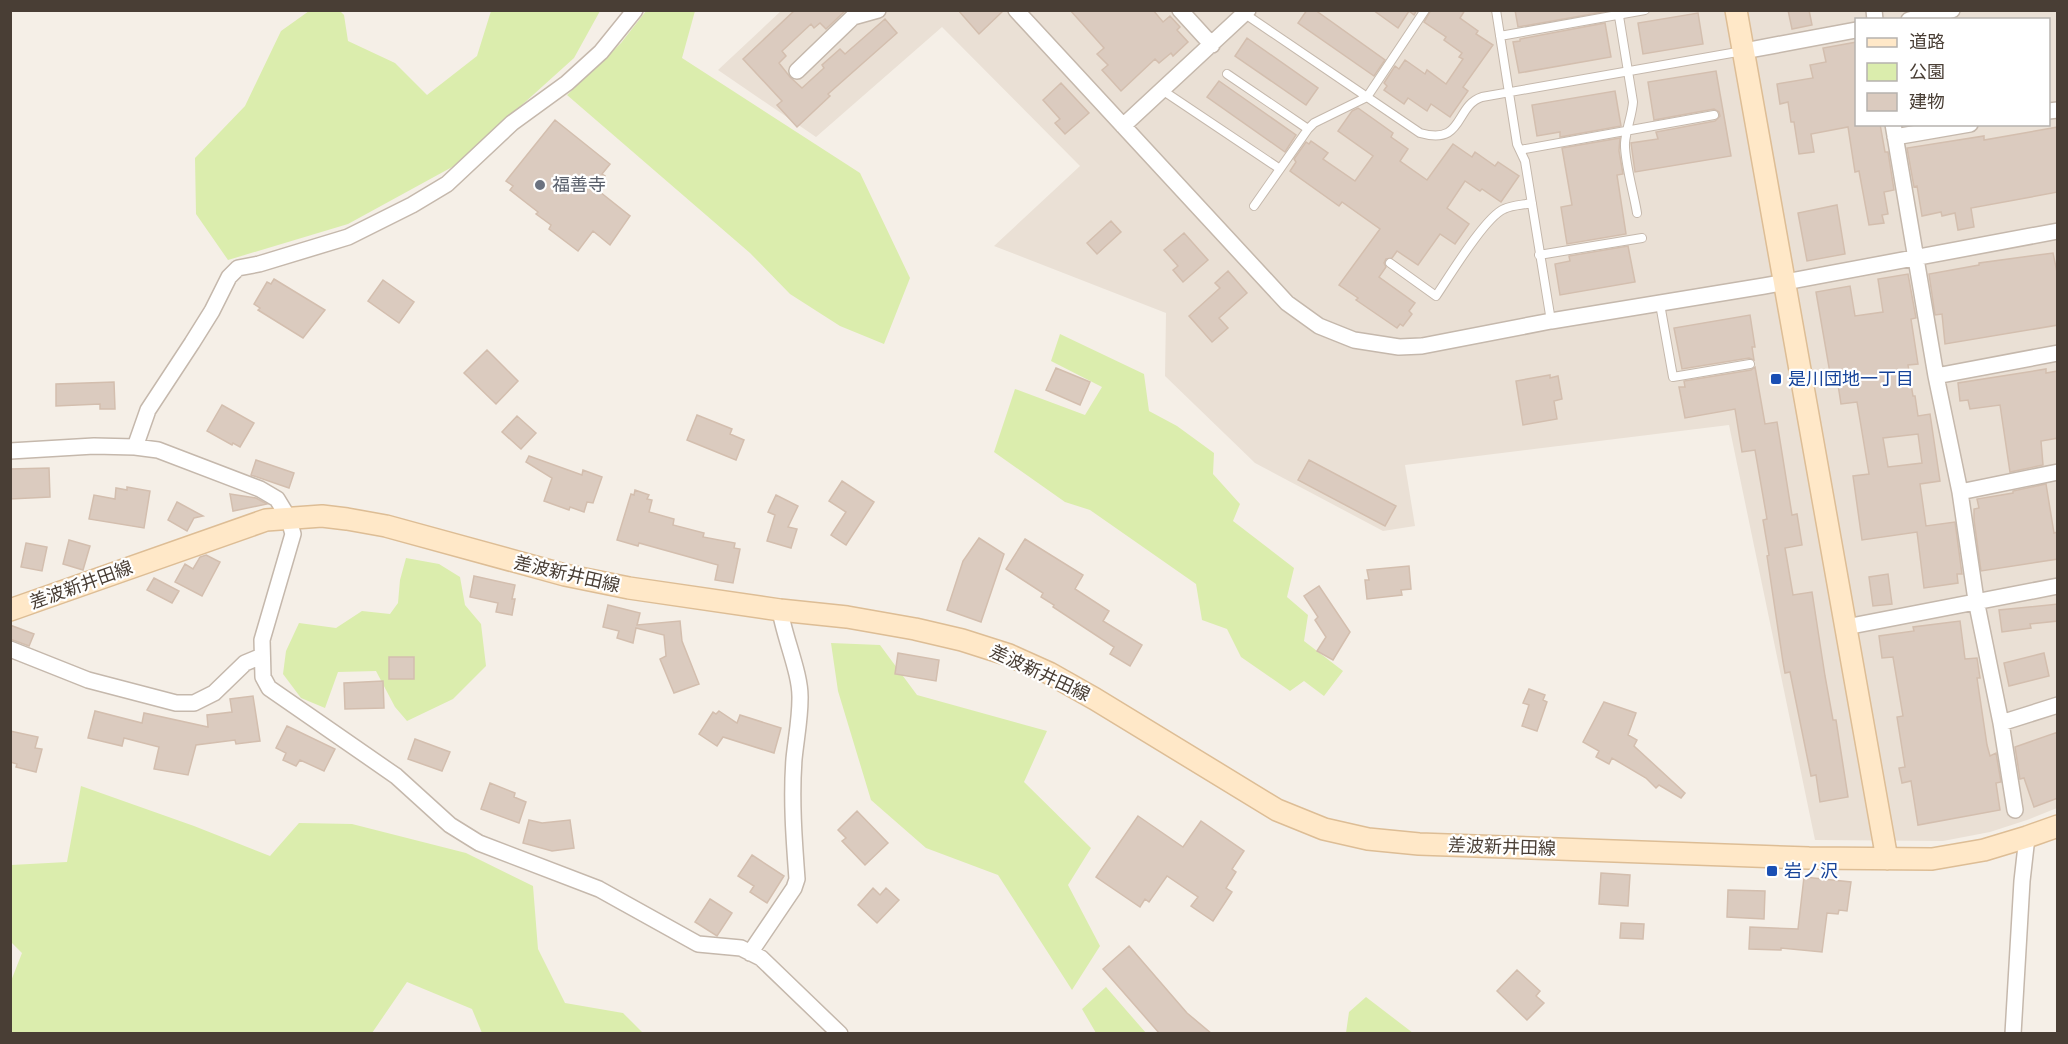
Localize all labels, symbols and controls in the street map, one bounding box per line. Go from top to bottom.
legend [1855,18,2050,126]
text: 道路 [1909,31,1945,53]
text: 公園 [1909,61,1945,83]
text: 建物 [1909,91,1945,113]
place label: 福善寺 [552,174,606,196]
marker: 福善寺 [533,178,547,192]
place label: 是川団地一丁目 [1788,368,1914,390]
marker: 是川団地一丁目 [1769,372,1783,386]
street label: 差波新井田線 [512,551,622,597]
street label: 差波新井田線 [26,556,136,614]
street label: 差波新井田線 [986,640,1094,706]
street label: 差波新井田線 [1448,834,1556,860]
place label: 岩ノ沢 [1784,860,1838,882]
marker: 岩ノ沢 [1765,864,1779,878]

